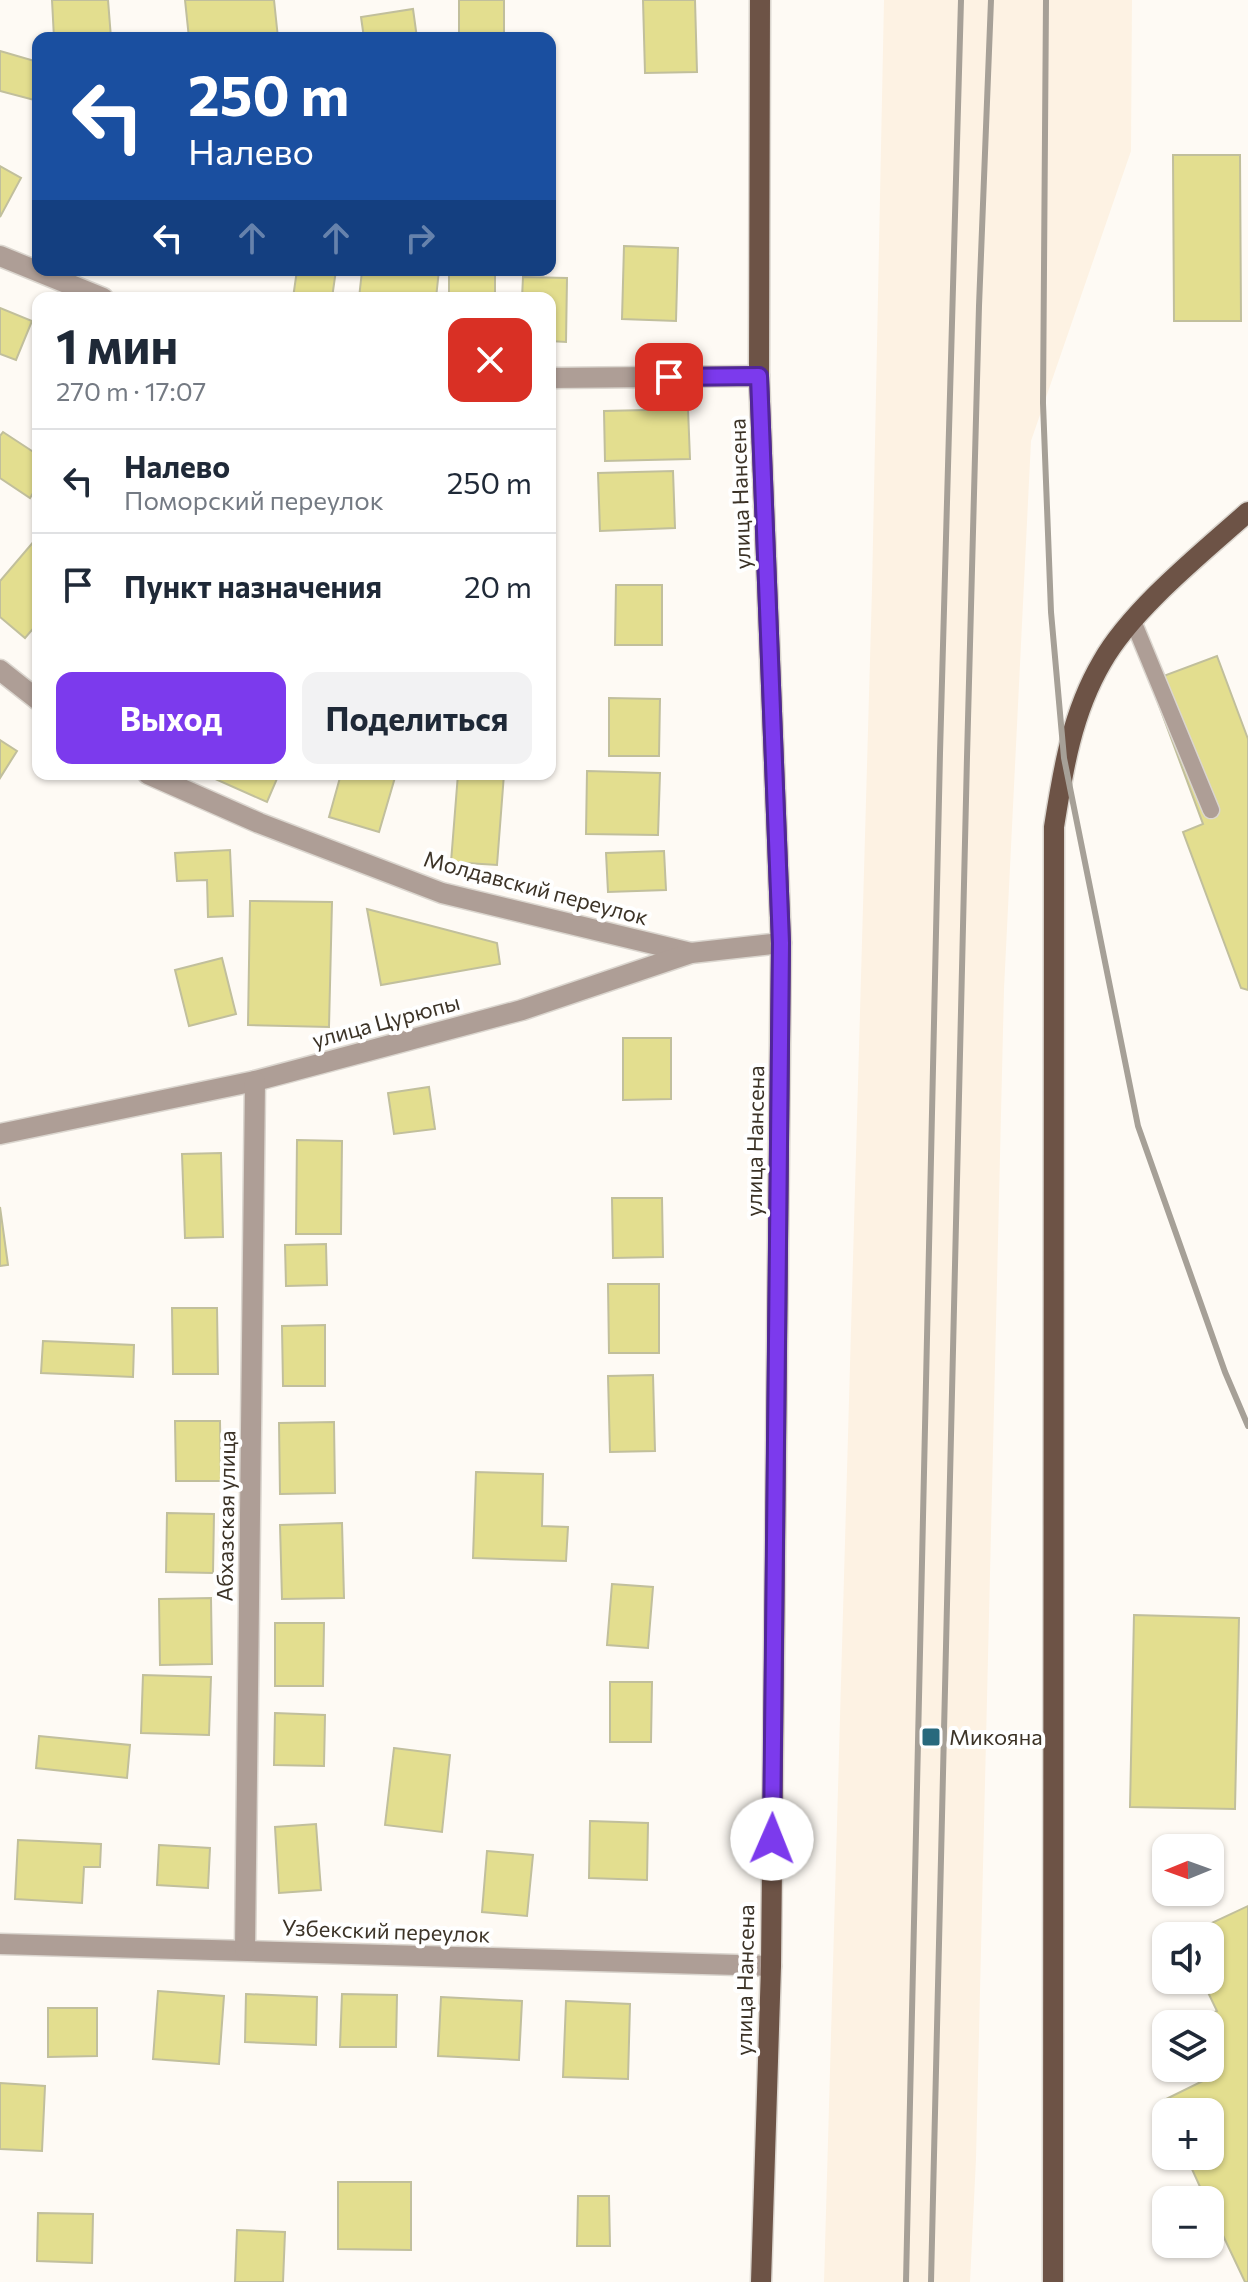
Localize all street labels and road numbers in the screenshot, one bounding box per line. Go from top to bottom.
street label: улица Нансена [723,418,756,570]
street label: Молдавский переулок [421,845,652,931]
street label: улица Цурюпы [309,988,463,1053]
street label: улица Нансена [740,1065,769,1217]
street label: Абхазская улица [211,1430,240,1602]
street label: улица Нансена [730,1904,759,2056]
street label: Узбекский переулок [281,1913,491,1948]

